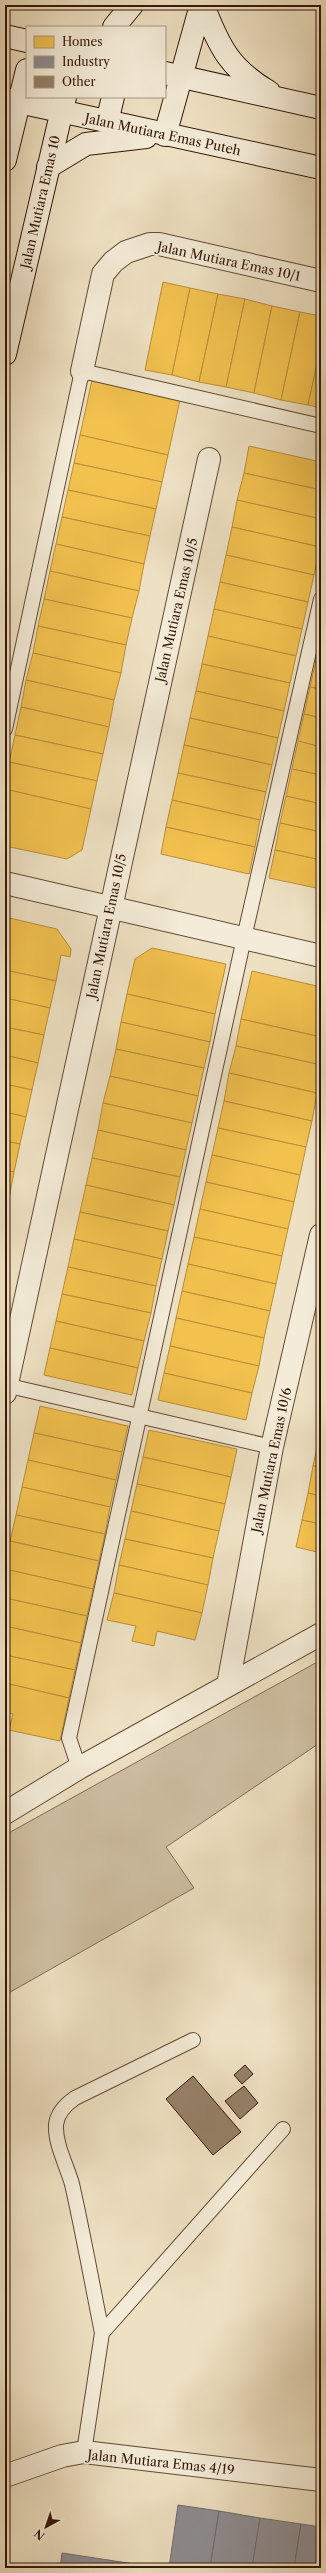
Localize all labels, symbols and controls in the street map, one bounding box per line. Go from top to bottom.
legend [26,26,166,98]
text: Homes [62,34,102,49]
text: Industry [62,54,110,69]
text: Other [62,74,96,89]
street label: Jalan Mutiara Emas Puteh [82,109,243,158]
street label: Jalan Mutiara Emas 10 [16,134,63,272]
street label: Jalan Mutiara Emas 10/1 [154,238,303,284]
street label: Jalan Mutiara Emas 10/5 [151,536,200,686]
street label: Jalan Mutiara Emas 10/5 [82,852,129,1002]
street label: Jalan Mutiara Emas 10/6 [247,1386,294,1536]
street label: Jalan Mutiara Emas 4/19 [85,2446,235,2478]
north arrow [26,2507,66,2547]
text: N [31,2526,48,2543]

